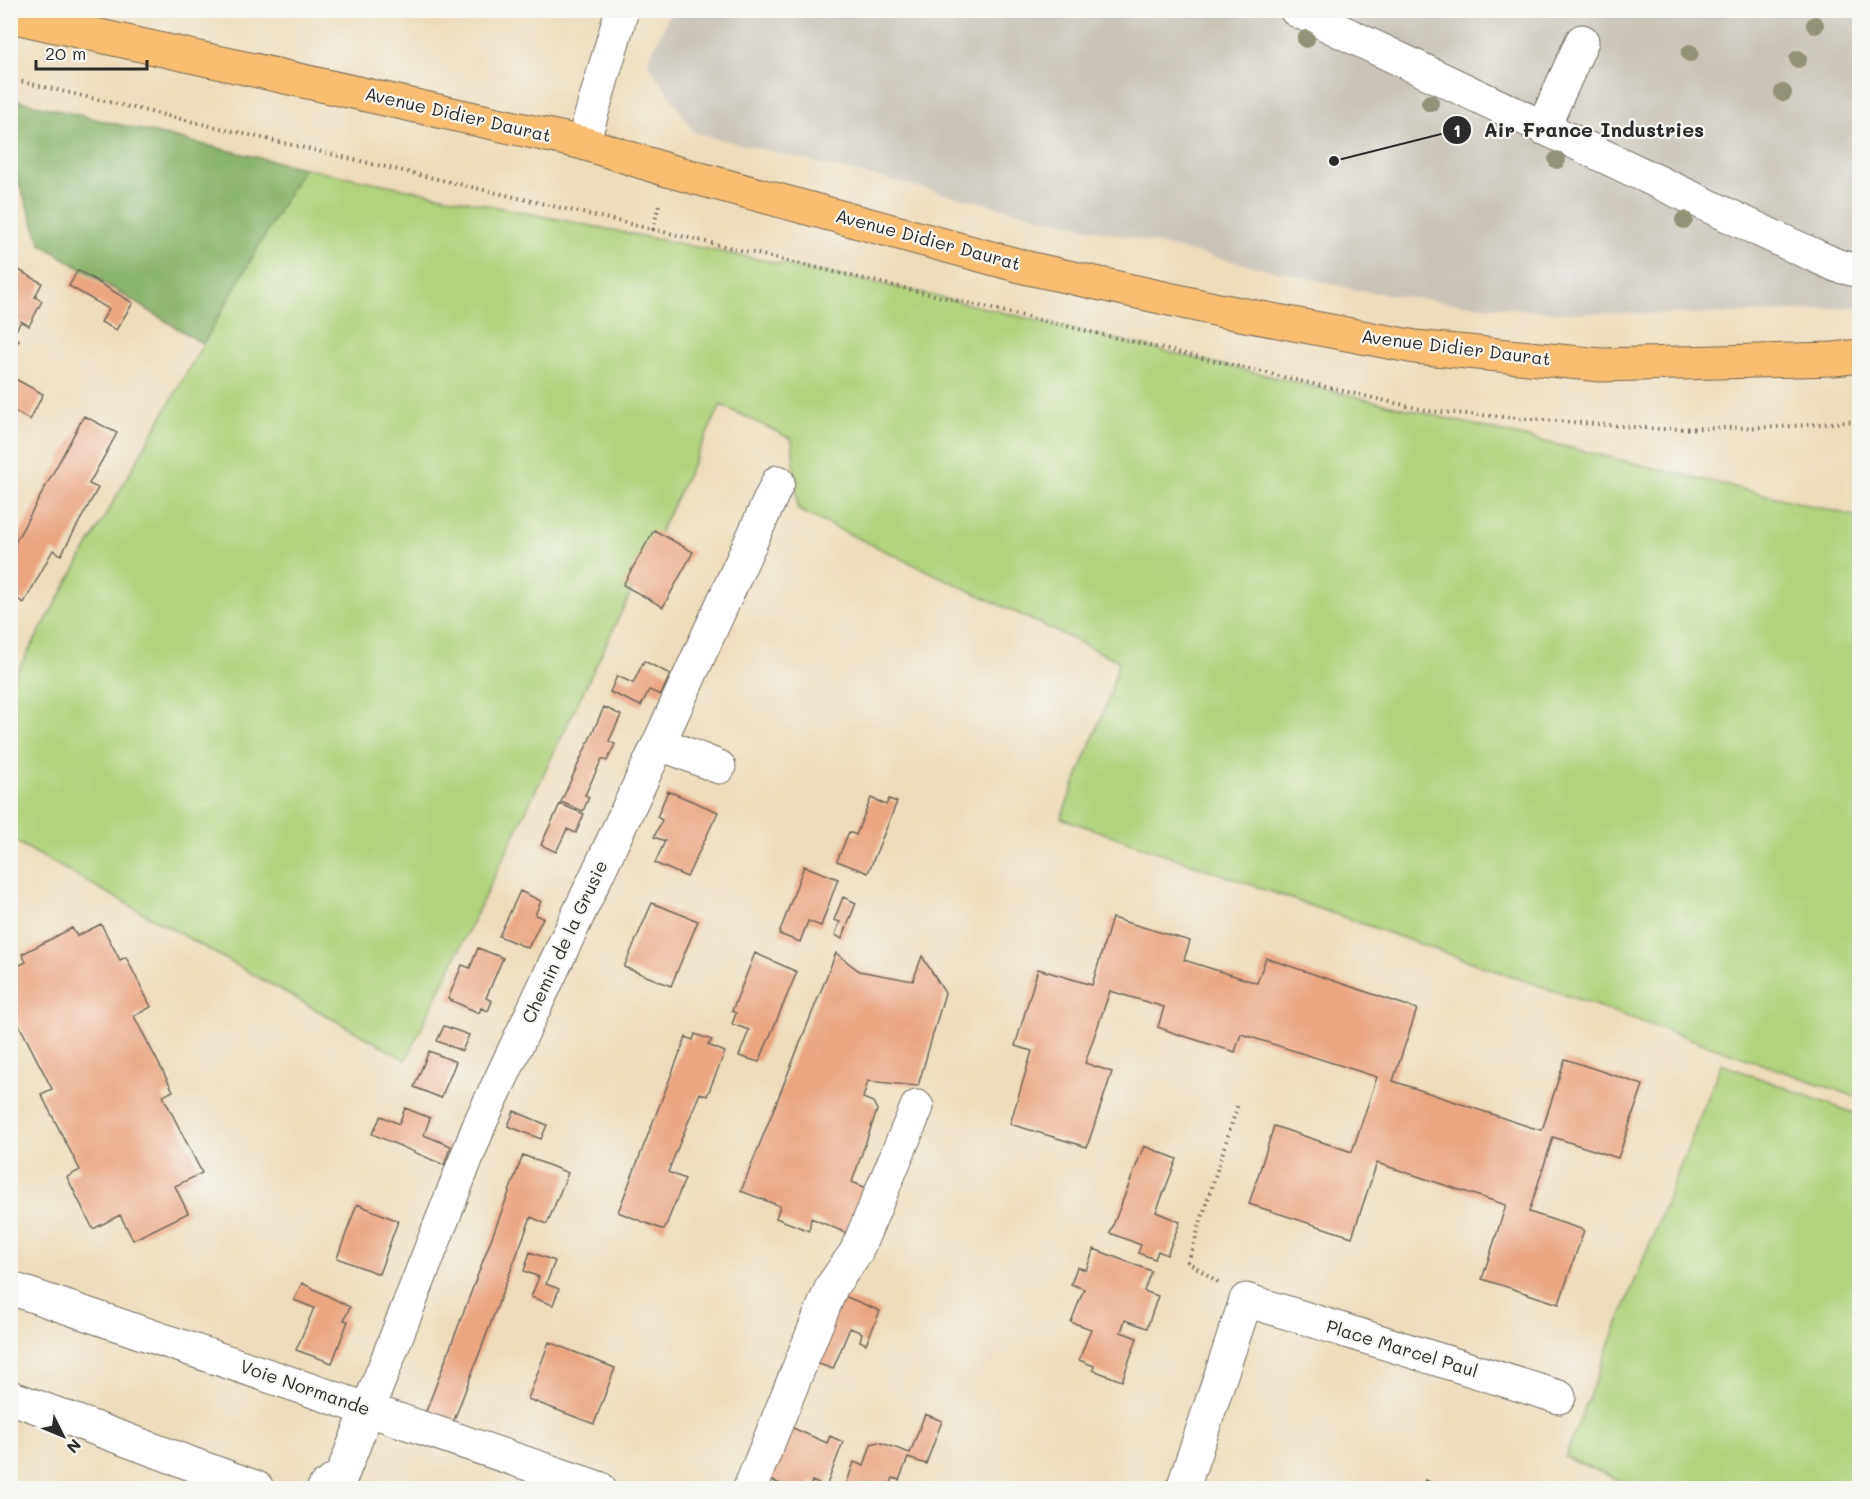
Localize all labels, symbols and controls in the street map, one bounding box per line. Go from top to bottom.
scale bar [36,33,147,71]
text: 20 m [45,41,86,65]
street label: Avenue Didier Daurat [363,81,554,147]
callout: Air France Industries [1442,111,1717,149]
text: Air France Industries [1484,116,1704,142]
text: 1 [1453,118,1461,142]
street label: Avenue Didier Daurat [833,203,1023,275]
street label: Avenue Didier Daurat [1360,323,1552,371]
street label: Chemin de la Grusie [516,856,612,1027]
street label: Place Marcel Paul [1324,1314,1481,1383]
street label: Voie Normande [237,1354,373,1420]
north arrow [33,1406,93,1466]
text: N [63,1435,86,1458]

